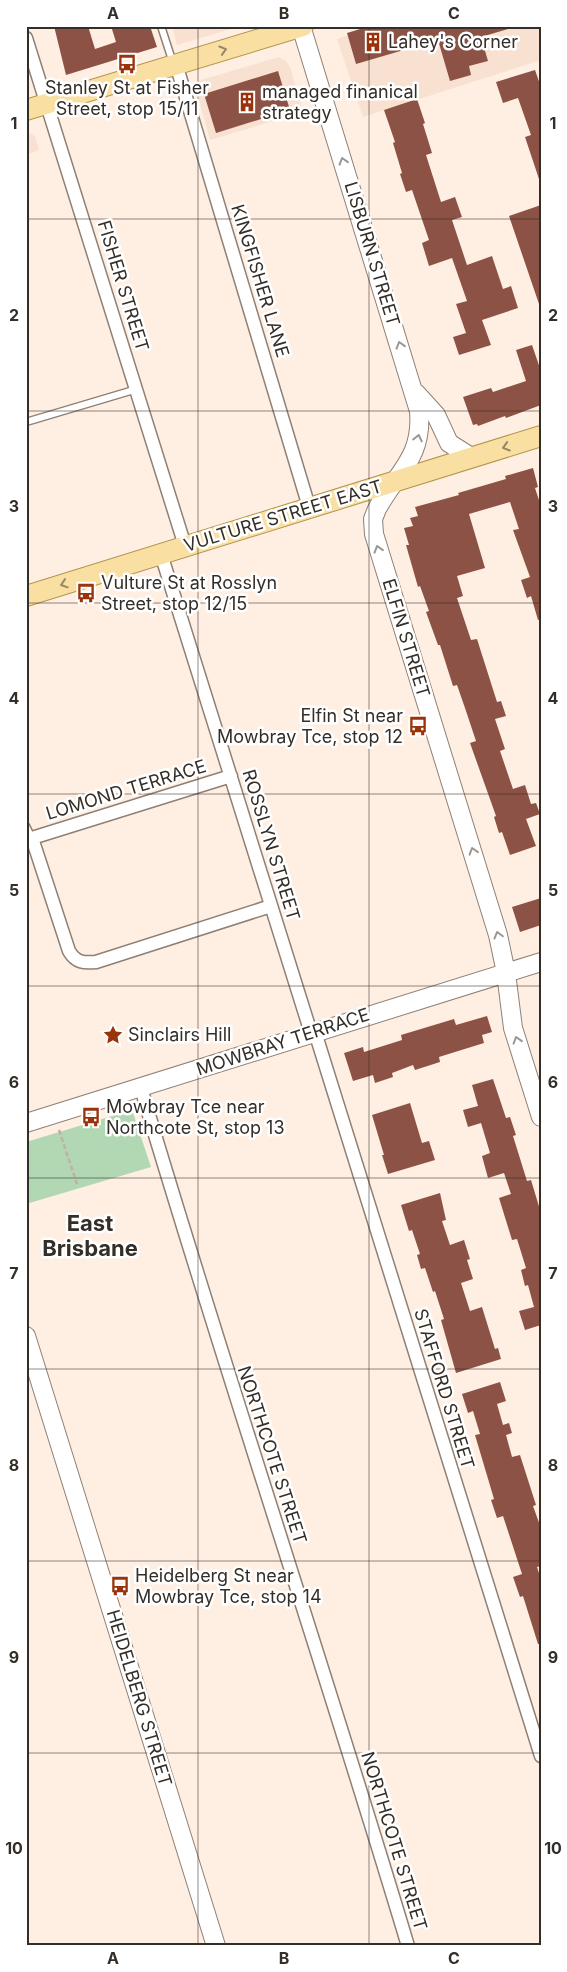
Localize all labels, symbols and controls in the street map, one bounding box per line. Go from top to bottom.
text: A [107,3,119,23]
text: B [279,3,289,23]
text: C [448,3,460,23]
building icon: Lahey's Corner [362,31,384,53]
place label: Lahey's Corner [388,31,518,52]
one-way arrow [218,46,227,56]
bus stop icon: Stanley St at Fisher Street, stop 15/11 [116,53,138,75]
place label: Stanley St at Fisher Street, stop 15/11 [45,77,209,119]
place label: managed finanical strategy [262,81,418,123]
building icon: managed finanical strategy [236,91,258,113]
text: 1 [11,113,17,133]
text: 1 [550,113,556,133]
one-way arrow [339,157,349,165]
street label: LISBURN STREET [341,179,404,329]
street label: KINGFISHER LANE [227,202,294,360]
street label: FISHER STREET [94,218,153,354]
text: 2 [9,305,19,325]
text: 2 [548,305,558,325]
one-way arrow [396,341,406,349]
one-way arrow [412,434,423,443]
one-way arrow [502,441,511,451]
street label: VULTURE STREET EAST [181,475,385,556]
text: 3 [9,496,19,516]
text: 3 [548,496,558,516]
one-way arrow [374,546,384,554]
place label: Vulture St at Rosslyn Street, stop 12/15 [101,572,277,614]
street label: ELFIN STREET [378,576,435,700]
one-way arrow [61,578,69,588]
bus stop icon: Vulture St at Rosslyn Street, stop 12/15 [75,582,97,604]
text: 4 [9,688,20,708]
text: 4 [548,688,559,708]
place label: Elfin St near Mowbray Tce, stop 12 [217,705,403,747]
bus stop icon: Elfin St near Mowbray Tce, stop 12 [407,715,429,737]
street label: LOMOND TERRACE [43,755,209,824]
street label: ROSSLYN STREET [239,767,304,923]
one-way arrow [468,847,478,856]
text: 5 [9,880,19,900]
text: 5 [548,880,558,900]
one-way arrow [493,931,503,939]
street label: MOWBRAY TERRACE [194,1004,372,1079]
place icon: Sinclairs Hill [102,1024,124,1046]
place label: Sinclairs Hill [128,1024,231,1045]
one-way arrow [512,1036,522,1045]
text: 6 [9,1072,19,1092]
text: 6 [548,1072,558,1092]
place label: Mowbray Tce near Northcote St, stop 13 [106,1096,285,1138]
bus stop icon: Mowbray Tce near Northcote St, stop 13 [80,1106,102,1128]
district label: East Brisbane [42,1210,138,1261]
text: 7 [9,1263,19,1283]
text: 7 [548,1263,558,1283]
street label: STAFFORD STREET [410,1306,479,1472]
street label: NORTHCOTE STREET [234,1363,311,1546]
text: 8 [9,1455,19,1475]
text: 8 [548,1455,558,1475]
place label: Heidelberg St near Mowbray Tce, stop 14 [135,1565,322,1607]
bus stop icon: Heidelberg St near Mowbray Tce, stop 14 [109,1575,131,1597]
street label: HEIDELBERG STREET [103,1607,176,1789]
text: 9 [9,1647,19,1667]
text: 9 [548,1647,558,1667]
street label: NORTHCOTE STREET [357,1749,432,1933]
text: 10 [5,1838,23,1858]
text: 10 [544,1838,562,1858]
text: A [107,1948,119,1968]
text: B [279,1948,289,1968]
text: C [448,1948,460,1968]

